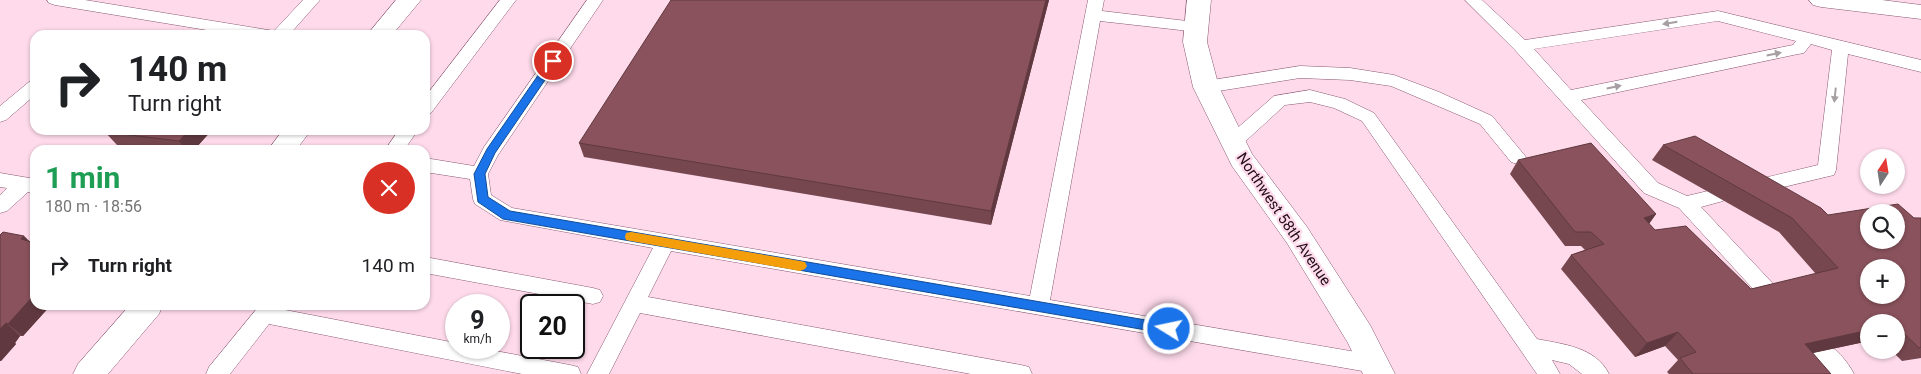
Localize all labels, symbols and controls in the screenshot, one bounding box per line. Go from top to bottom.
one-way arrow [1661,20,1677,28]
pin [532,40,574,82]
icon: arrive [539,47,567,75]
text: 140 m [128,49,227,90]
icon: right [45,50,110,115]
one-way arrow [1766,50,1782,58]
one-way arrow [1607,83,1622,91]
one-way arrow [1831,87,1839,103]
text: Turn right [128,91,222,116]
street label: Northwest 58th Avenue [1233,149,1335,289]
north arrow [1860,149,1905,194]
map controls [1860,149,1905,359]
text: 1 min [45,160,120,195]
button: close [363,162,415,214]
text: 180 m · 18:56 [45,197,142,216]
button: search [1860,204,1905,249]
icon: right [45,251,73,279]
text: Turn right [88,254,172,277]
text: 140 m [362,254,415,277]
button: + [1860,259,1905,304]
speed limit sign: 20 [520,294,585,359]
position arrow [1142,302,1194,354]
text: 9 [470,306,485,335]
button: − [1860,314,1905,359]
text: km/h [463,332,492,346]

